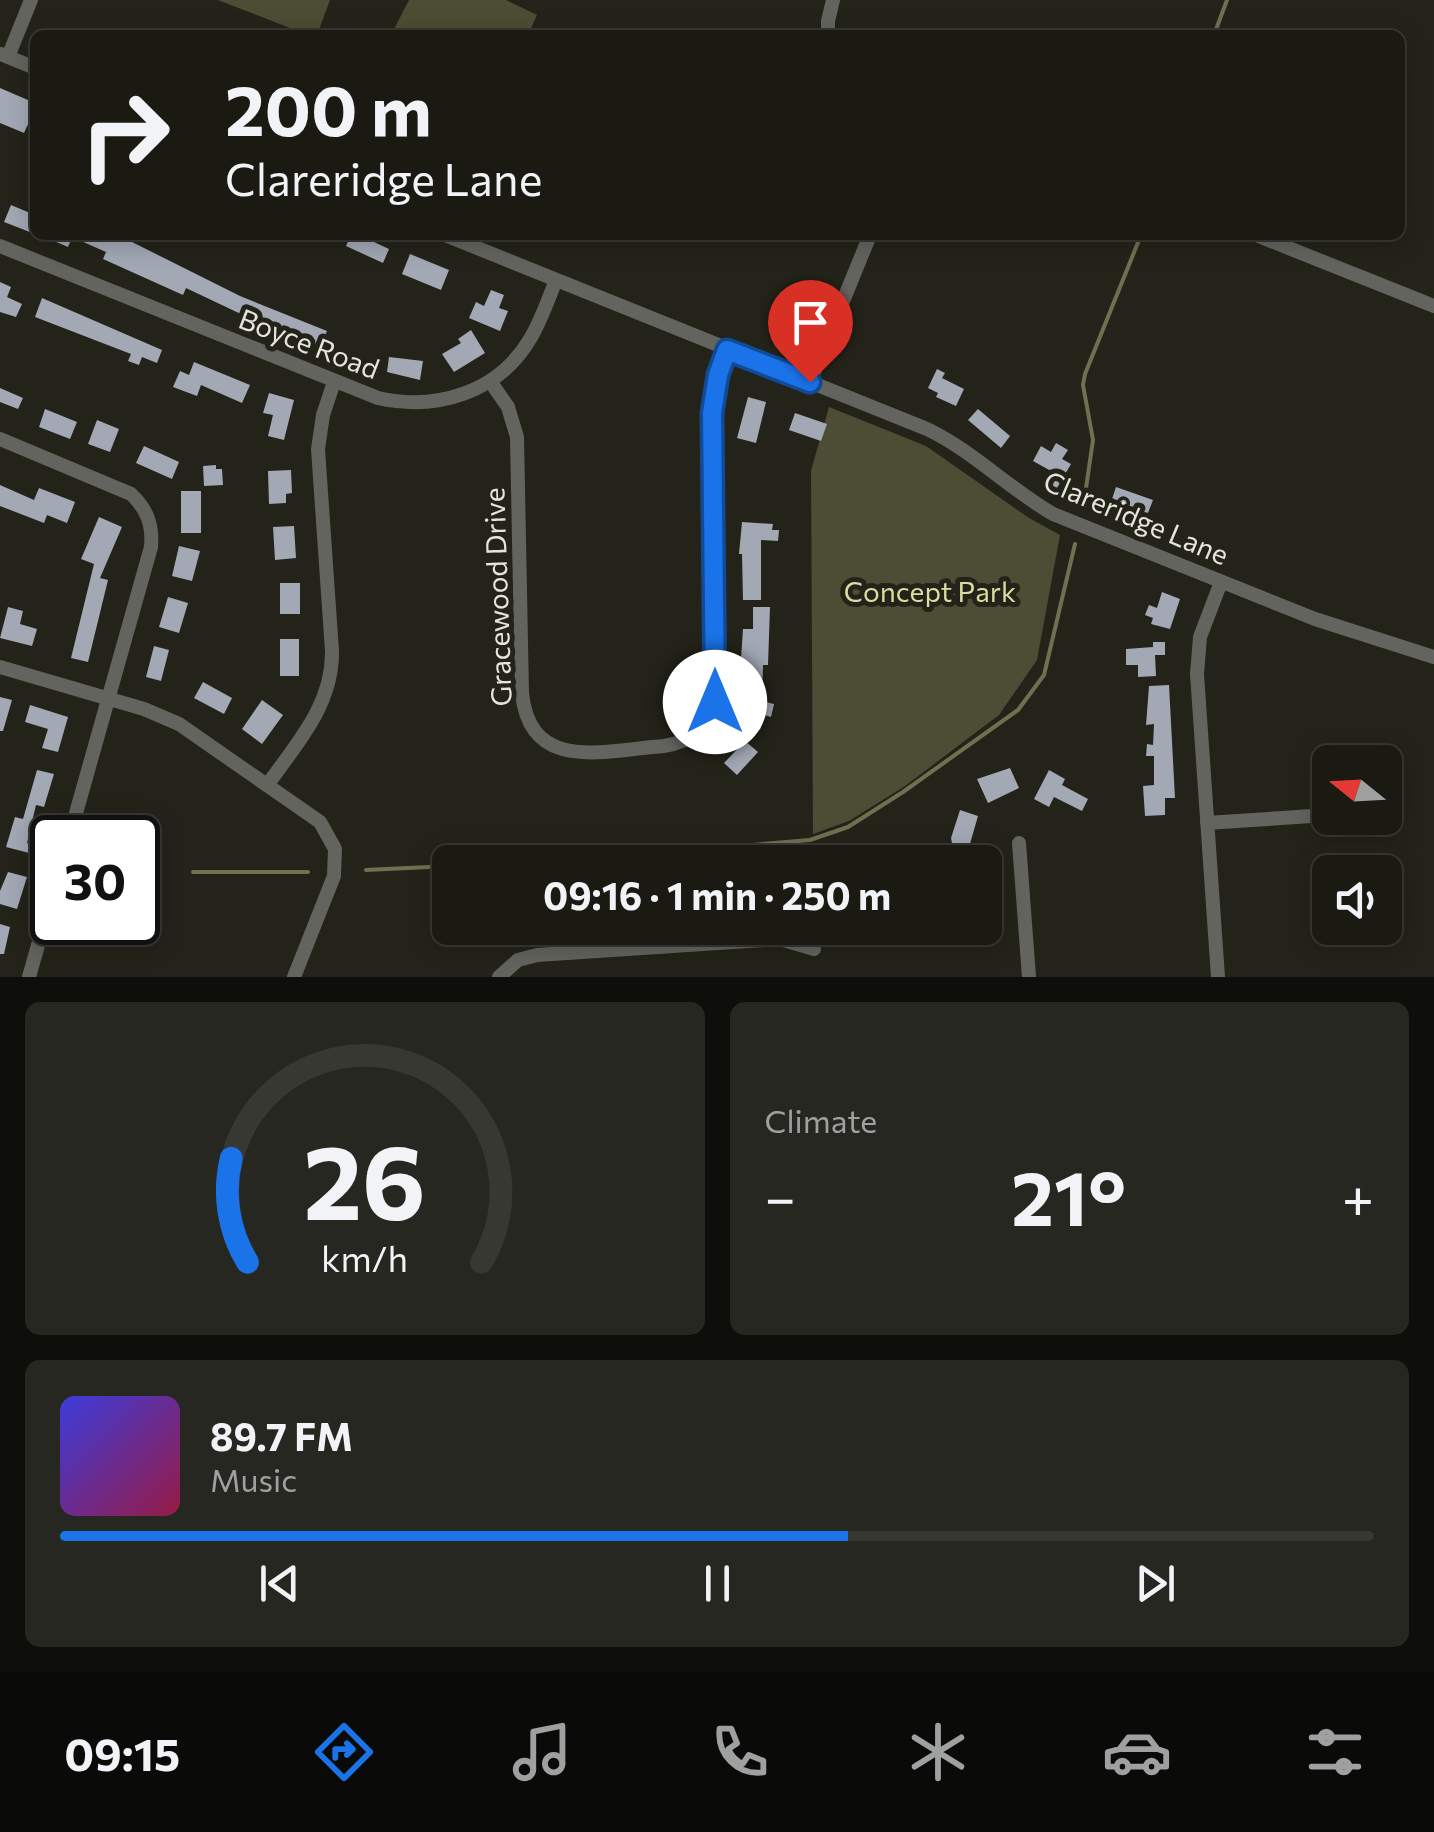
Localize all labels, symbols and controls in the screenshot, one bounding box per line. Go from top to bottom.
text: 200 m [225,65,432,150]
icon: right [60,70,190,200]
text: Clareridge Lane [225,150,542,205]
pin [768,280,853,383]
icon: arrive [783,295,838,350]
street label: Boyce Road [234,301,384,385]
street label: Clareridge Lane [1039,463,1234,571]
street label: Gracewood Drive [476,487,518,707]
park label: Concept Park [844,574,1016,608]
position arrow [663,650,767,754]
north arrow [1312,745,1402,835]
map controls [1312,745,1402,945]
speed limit sign: 30 [30,815,160,945]
button: sound [1312,855,1402,945]
text: 09:16 · 1 min · 250 m [543,871,891,918]
text: Climate [765,1100,877,1140]
text: 26 [303,1114,426,1241]
text: 21° [1011,1150,1126,1241]
text: − [765,1162,796,1229]
text: + [1342,1162,1374,1229]
text: km/h [321,1236,408,1279]
text: 89.7 FM [210,1412,353,1459]
text: Music [210,1459,297,1499]
icon: previous [252,1556,307,1611]
icon: pause [690,1556,745,1611]
icon: next [1128,1556,1183,1611]
icon: directions [309,1717,379,1787]
icon: music [507,1717,577,1787]
icon: phone [705,1717,775,1787]
icon: climate [903,1717,973,1787]
icon: car [1102,1717,1172,1787]
icon: filters [1300,1717,1370,1787]
text: 09:15 [64,1725,180,1780]

